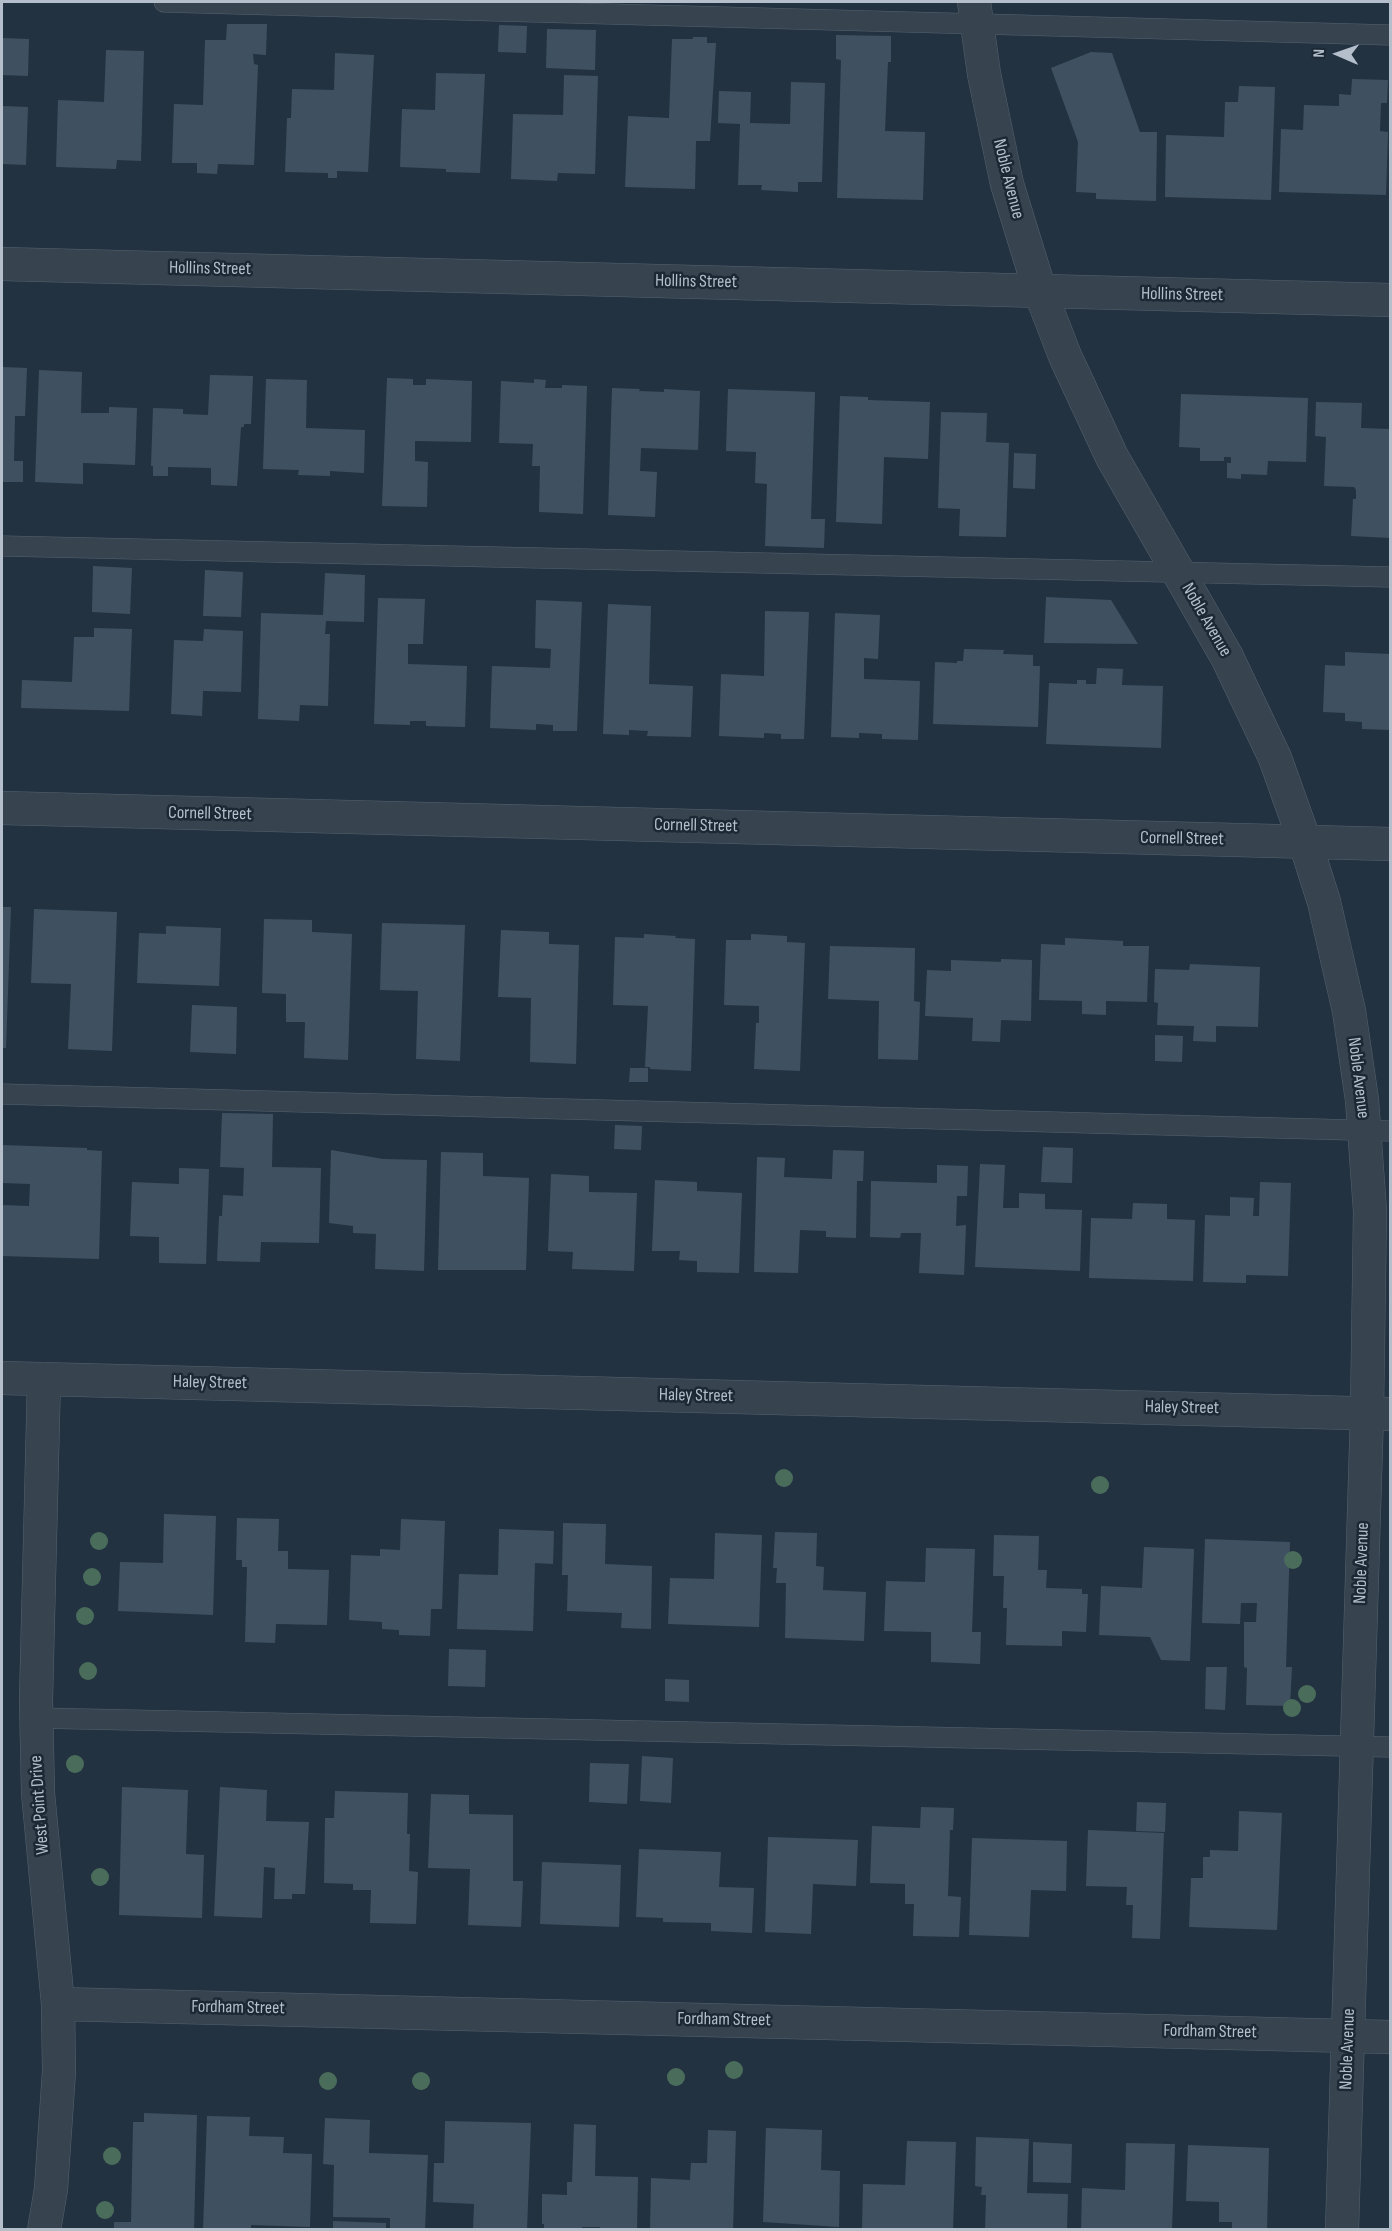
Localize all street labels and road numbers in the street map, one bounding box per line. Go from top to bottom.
street label: Noble Avenue [988,137,1028,221]
street label: Hollins Street [169,257,251,281]
street label: Hollins Street [655,270,737,294]
street label: Hollins Street [1141,283,1223,307]
street label: Noble Avenue [1176,579,1236,661]
street label: Cornell Street [168,802,252,826]
street label: Cornell Street [654,814,738,838]
street label: Cornell Street [1140,827,1224,851]
street label: Noble Avenue [1342,1036,1374,1120]
street label: Haley Street [173,1372,247,1394]
street label: Haley Street [659,1385,733,1407]
street label: Haley Street [1145,1397,1219,1419]
street label: Noble Avenue [1350,1522,1374,1604]
street label: West Point Drive [26,1755,54,1855]
street label: Fordham Street [191,1996,285,2020]
street label: Fordham Street [677,2008,771,2032]
street label: Noble Avenue [1336,2008,1360,2090]
street label: Fordham Street [1163,2020,1257,2044]

